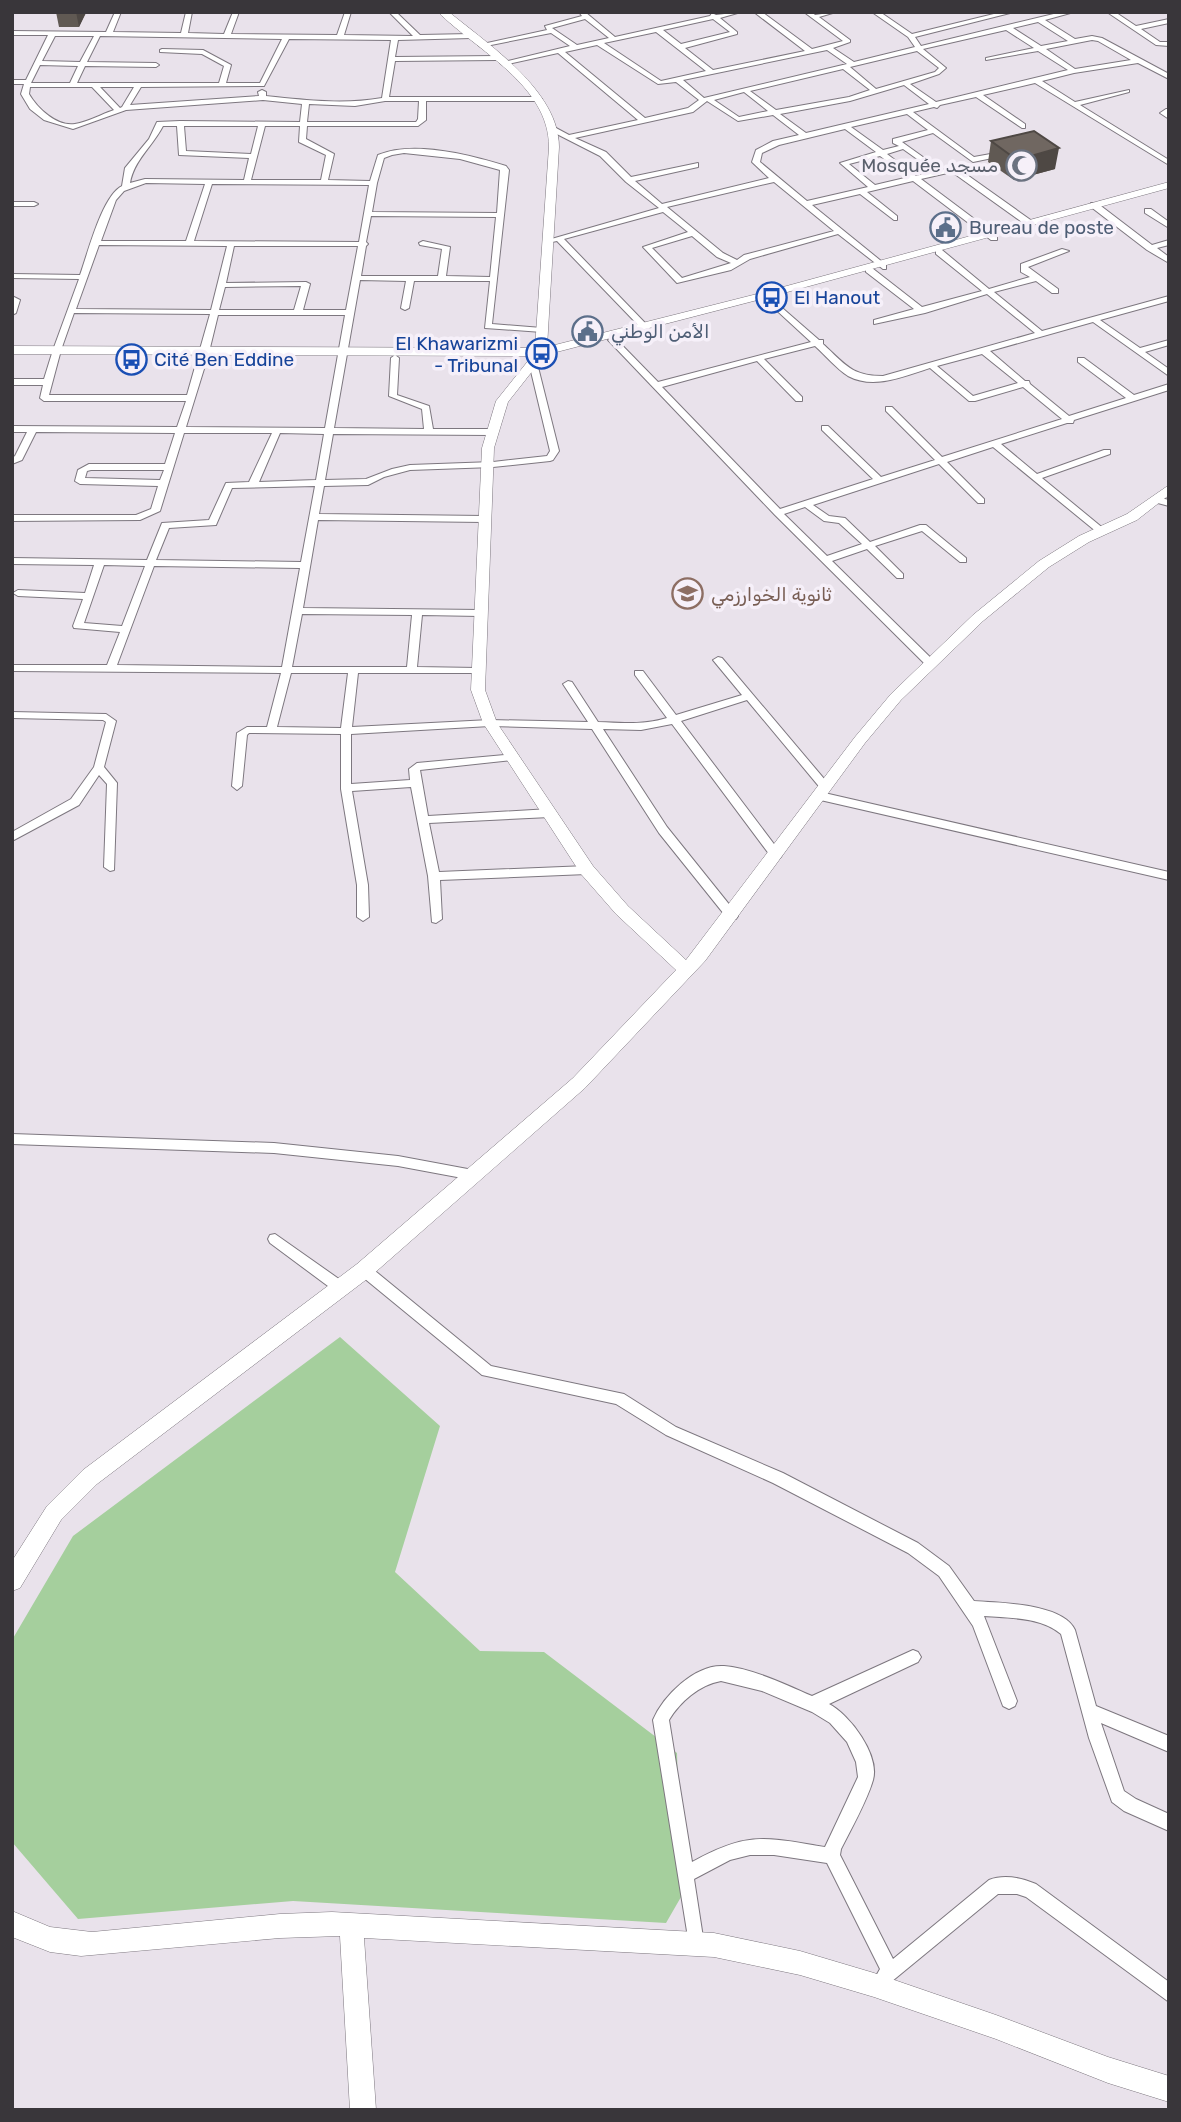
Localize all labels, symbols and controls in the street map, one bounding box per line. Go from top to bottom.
mosque icon: Mosquée مسجد [1004,148,1038,182]
place label: Mosquée مسجد [861,154,998,177]
public building icon: Bureau de poste [929,210,963,244]
place label: Bureau de poste [969,216,1114,239]
bus stop icon: El Hanout [754,280,788,314]
place label: El Hanout [794,286,881,309]
public building icon: الأمن الوطني [571,314,605,348]
place label: الأمن الوطني [611,320,709,346]
place label: El Khawarizmi - Tribunal [395,332,518,377]
bus stop icon: El Khawarizmi - Tribunal [524,337,558,371]
bus stop icon: Cité Ben Eddine [114,342,148,376]
place label: Cité Ben Eddine [154,348,294,371]
school or university icon: ثانوية الخوارزمي [671,577,705,611]
place label: ثانوية الخوارزمي [711,583,832,609]

